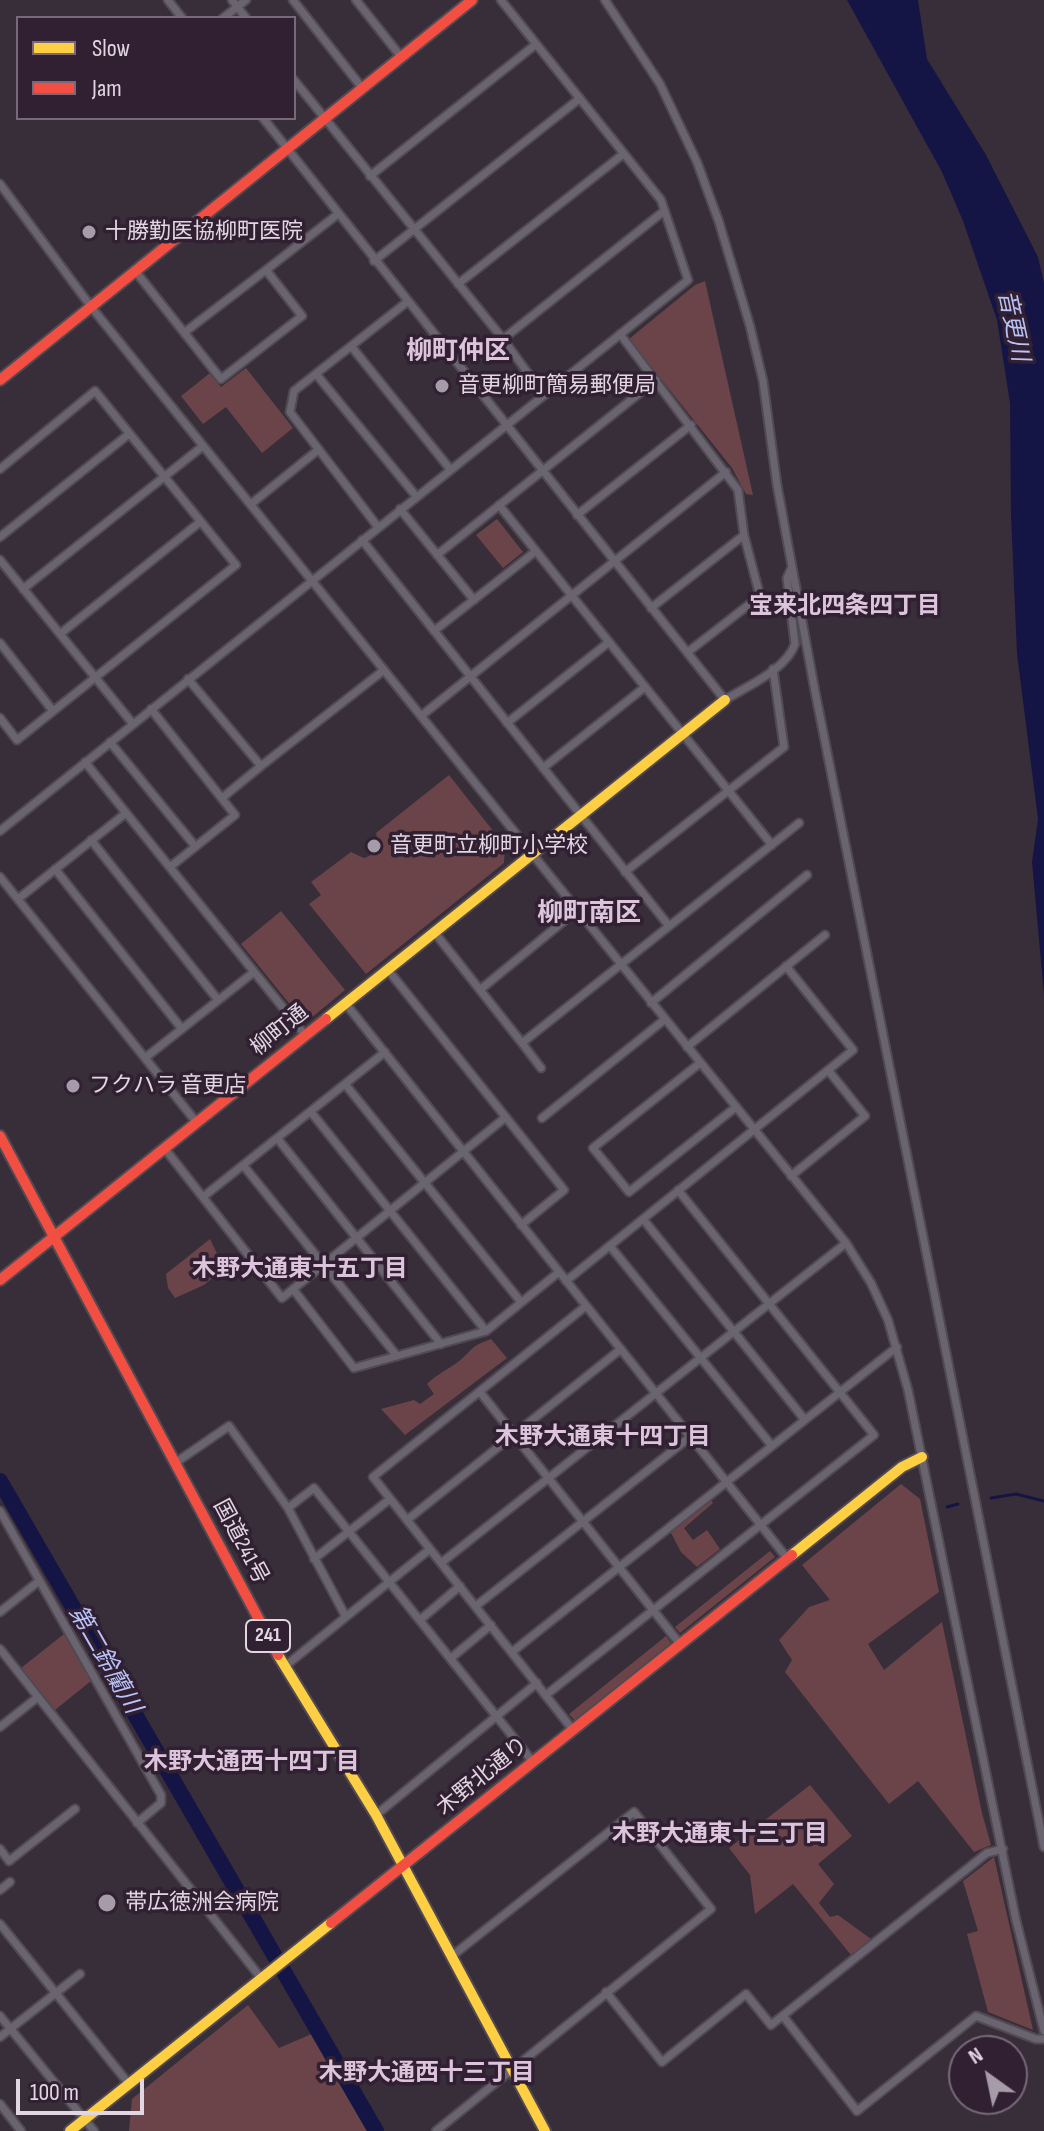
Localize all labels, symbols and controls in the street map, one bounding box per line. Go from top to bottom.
legend [16,16,296,120]
text: Slow [92,34,130,63]
text: Jam [92,74,122,103]
place label: 十勝勤医協柳町医院 [105,219,303,245]
marker: 十勝勤医協柳町医院 [80,223,98,241]
water label: 音更川 [990,288,1034,364]
district label: 柳町仲区 [406,336,510,368]
place label: 音更柳町簡易郵便局 [458,373,656,399]
marker: 音更柳町簡易郵便局 [433,377,451,395]
district label: 宝来北四条四丁目 [749,593,941,621]
place label: 音更町立柳町小学校 [390,833,588,859]
marker: 音更町立柳町小学校 [365,837,383,855]
district label: 柳町南区 [537,898,641,930]
street label: 柳町通 [246,1000,314,1062]
place label: フクハラ 音更店 [89,1073,246,1099]
marker: フクハラ 音更店 [64,1077,82,1095]
district label: 木野大通東十五丁目 [192,1256,408,1284]
district label: 木野大通東十四丁目 [495,1424,711,1452]
street label: 国道241号 [207,1495,273,1589]
water label: 第二鈴蘭川 [62,1601,146,1719]
road number: 241 [246,1620,290,1652]
street label: 木野北通り [432,1732,534,1822]
district label: 木野大通西十四丁目 [144,1749,360,1777]
district label: 木野大通東十三丁目 [612,1821,828,1849]
place label: 帯広徳洲会病院 [125,1890,279,1916]
marker: 帯広徳洲会病院 [96,1892,118,1914]
north arrow [948,2035,1028,2115]
text: N [963,2042,988,2071]
district label: 木野大通西十三丁目 [319,2060,535,2088]
scale bar [20,2063,148,2113]
text: 100 m [30,2078,79,2107]

